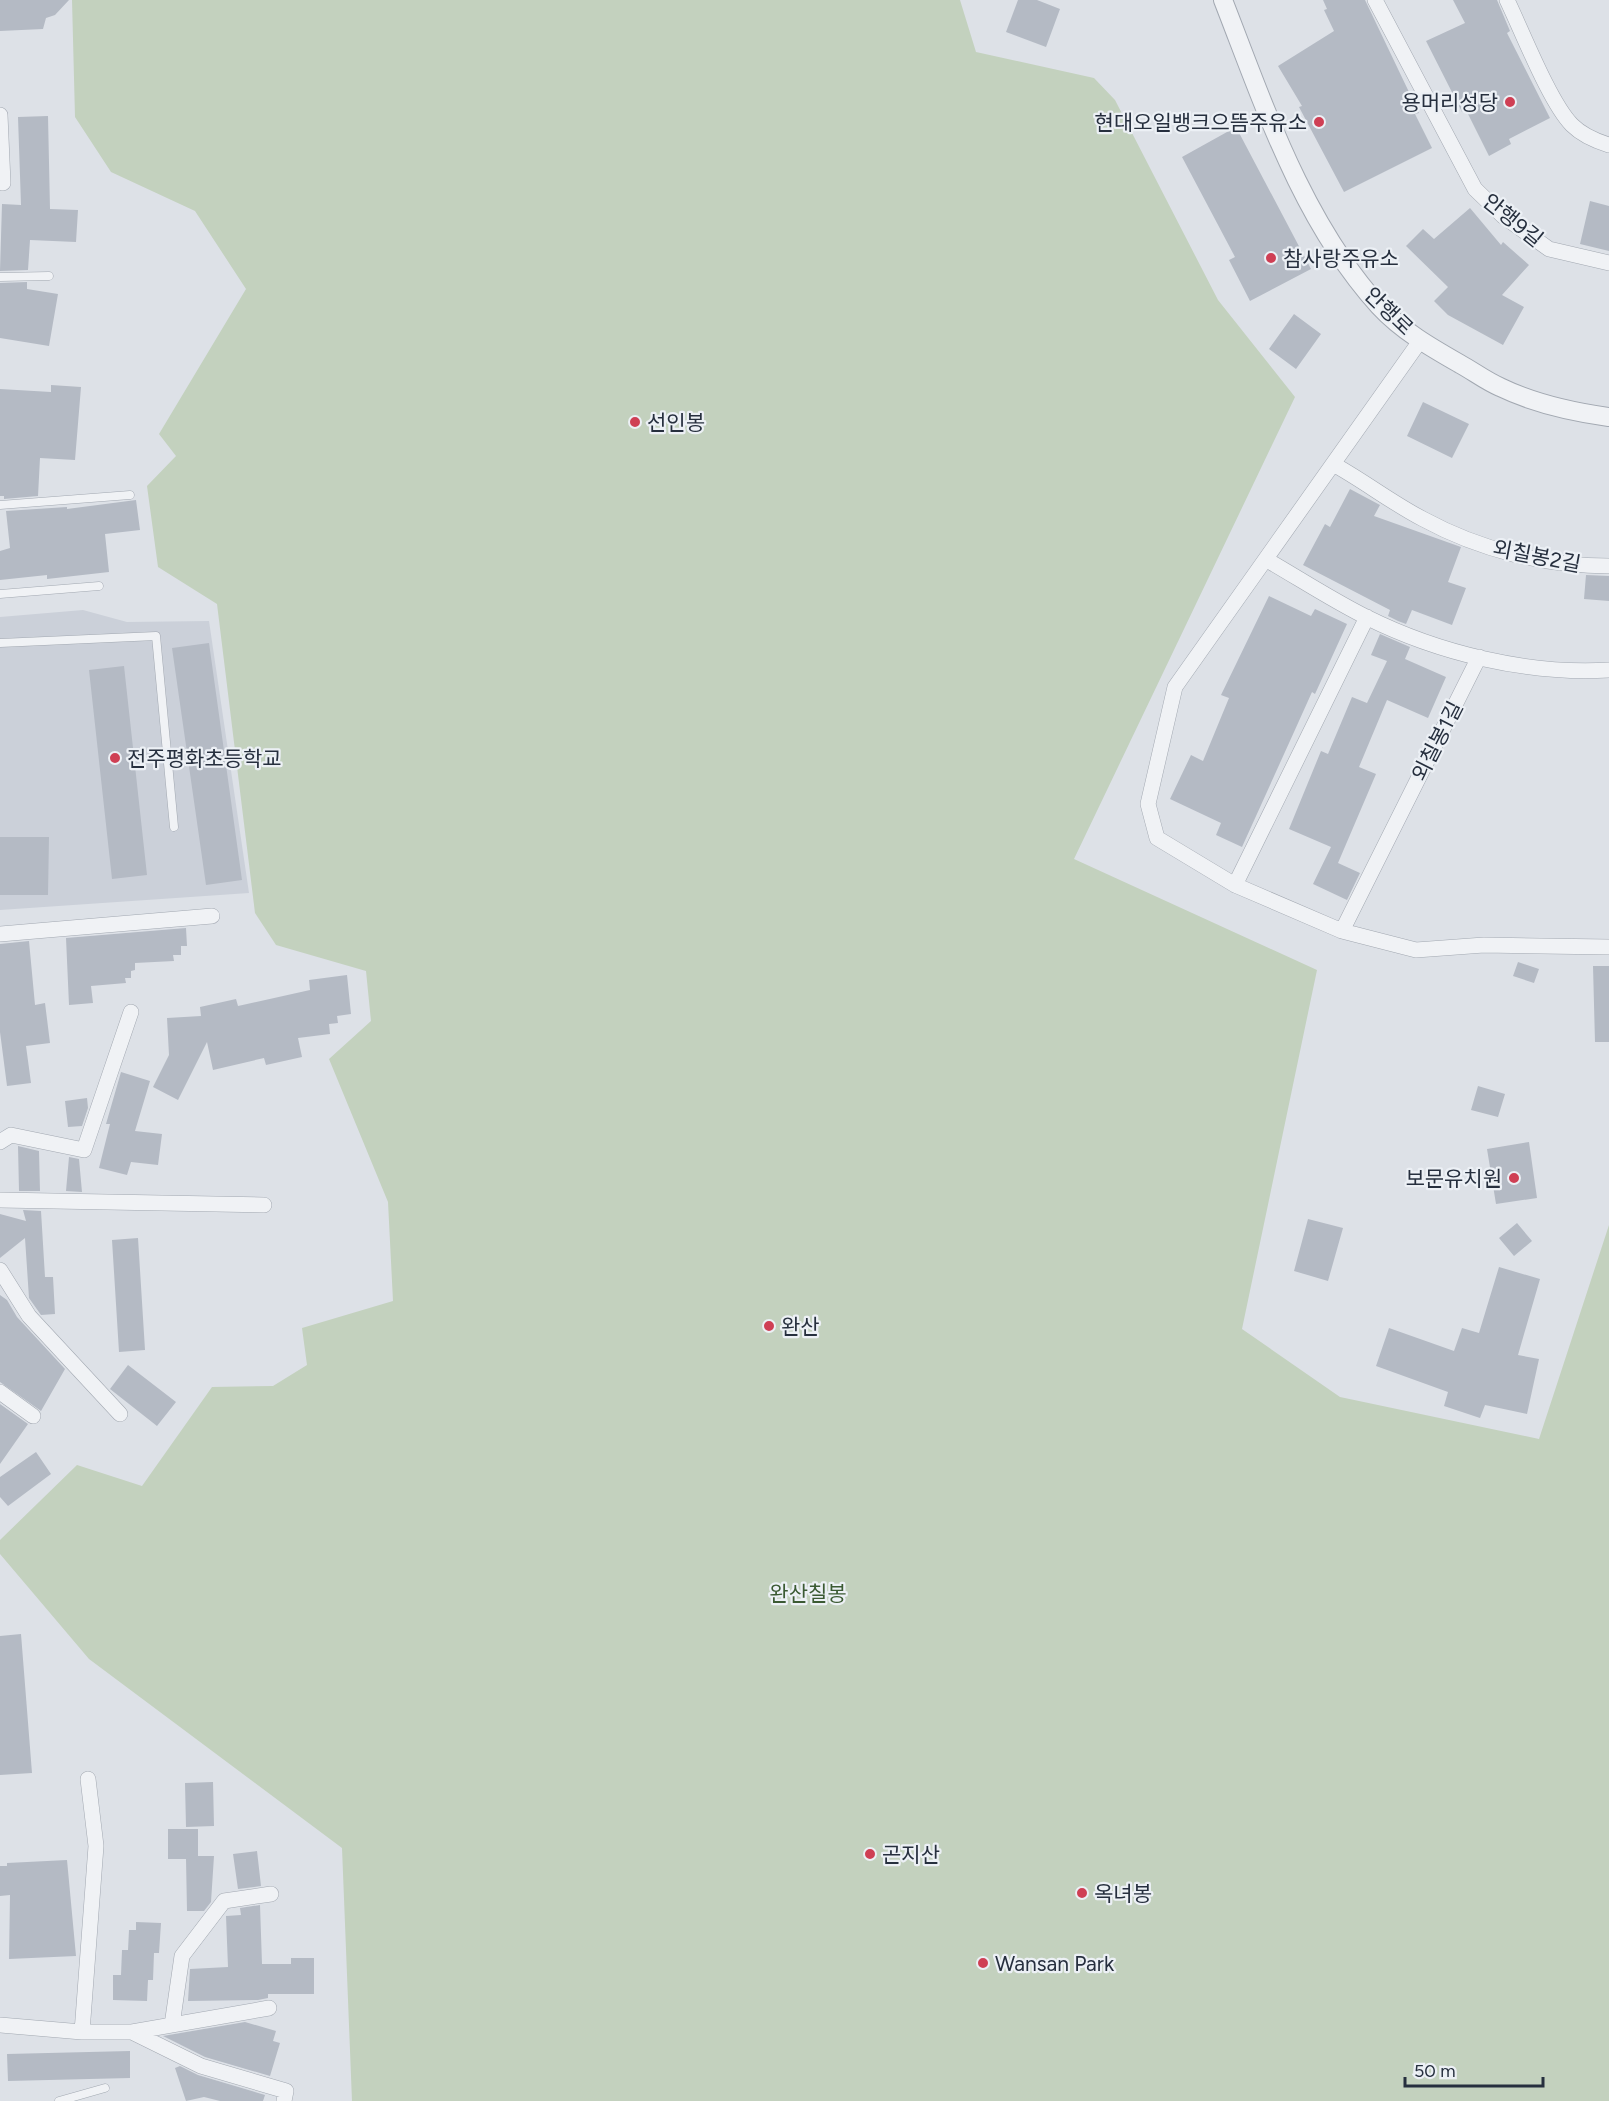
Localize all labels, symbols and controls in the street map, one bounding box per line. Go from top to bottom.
place label: 용머리성당 [1401,90,1498,115]
marker: 용머리성당 [1503,95,1517,109]
place label: 현대오일뱅크으뜸주유소 [1094,110,1307,135]
marker: 현대오일뱅크으뜸주유소 [1312,115,1326,129]
street label: 안행9길 [1478,188,1548,252]
place label: 참사랑주유소 [1283,246,1399,271]
marker: 참사랑주유소 [1264,251,1278,265]
street label: 안행로 [1359,282,1419,340]
place label: 선인봉 [647,410,705,435]
marker: 선인봉 [628,415,642,429]
street label: 외칠봉2길 [1491,535,1583,577]
street label: 외칠봉1길 [1406,697,1468,785]
place label: 전주평화초등학교 [127,746,282,771]
marker: 전주평화초등학교 [108,751,122,765]
place label: 보문유치원 [1405,1166,1502,1191]
marker: 보문유치원 [1507,1171,1521,1185]
place label: 완산 [781,1314,820,1339]
marker: 완산 [762,1319,776,1333]
park label: 완산칠봉 [769,1581,847,1606]
place label: 곤지산 [882,1842,940,1867]
marker: 곤지산 [863,1847,877,1861]
place label: 옥녀봉 [1094,1881,1152,1906]
marker: 옥녀봉 [1075,1886,1089,1900]
place label: Wansan Park [995,1951,1115,1976]
marker: Wansan Park [976,1956,990,1970]
scale bar [1405,2050,1543,2088]
text: 50 m [1414,2060,1456,2082]

